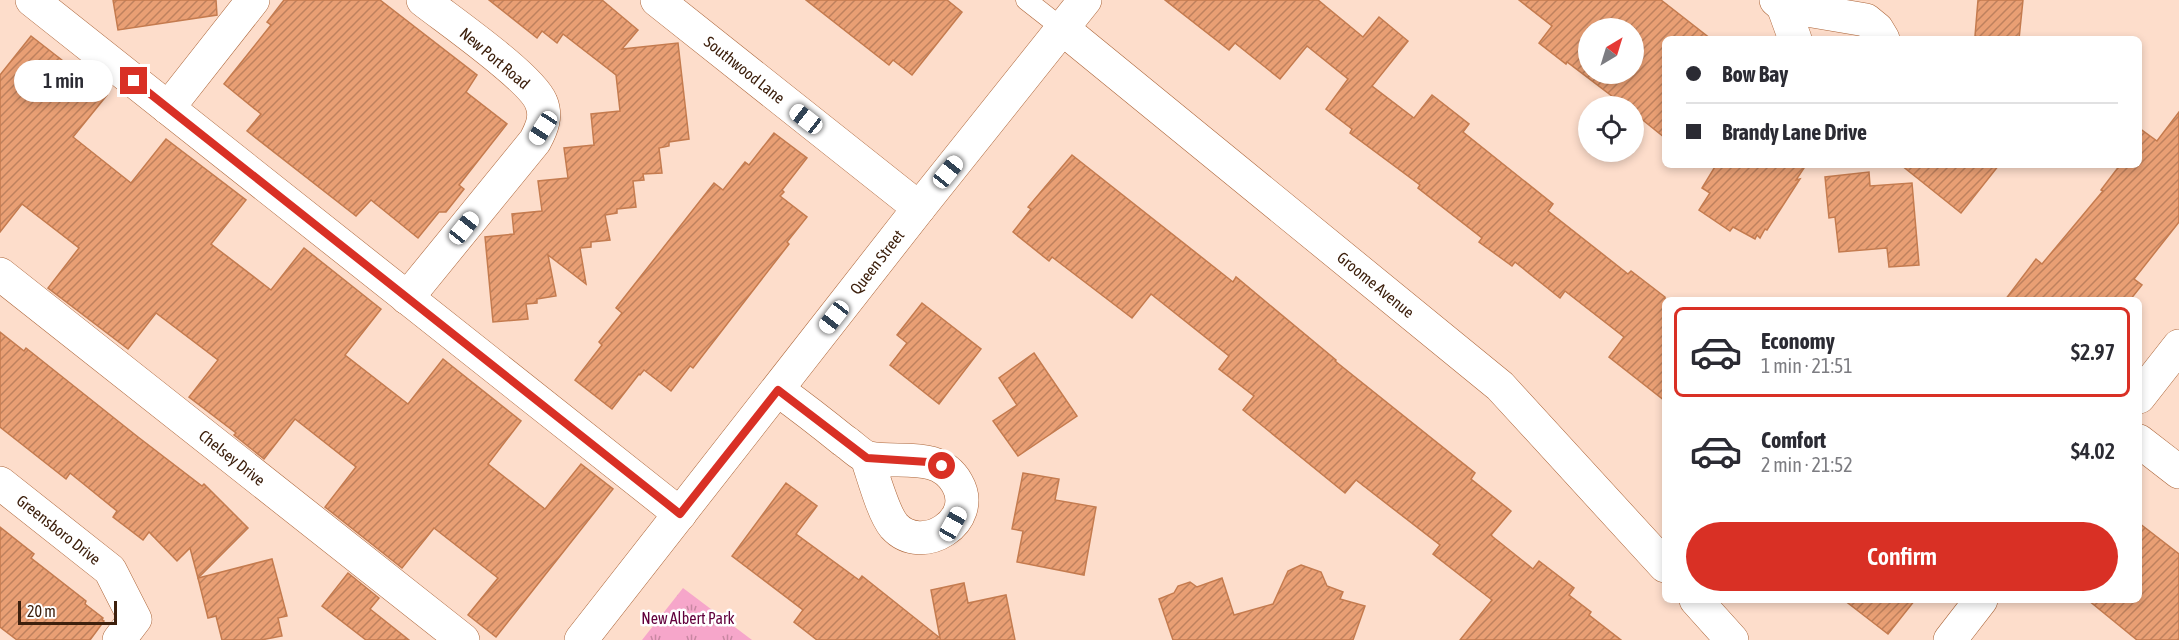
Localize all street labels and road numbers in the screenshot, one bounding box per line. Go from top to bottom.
street label: New Port Road [457,24,533,92]
street label: Southwood Lane [701,32,788,107]
street label: Queen Street [846,226,908,298]
street label: Groome Avenue [1334,248,1418,321]
street label: Chelsey Drive [196,426,269,489]
street label: Greensboro Drive [13,491,104,568]

